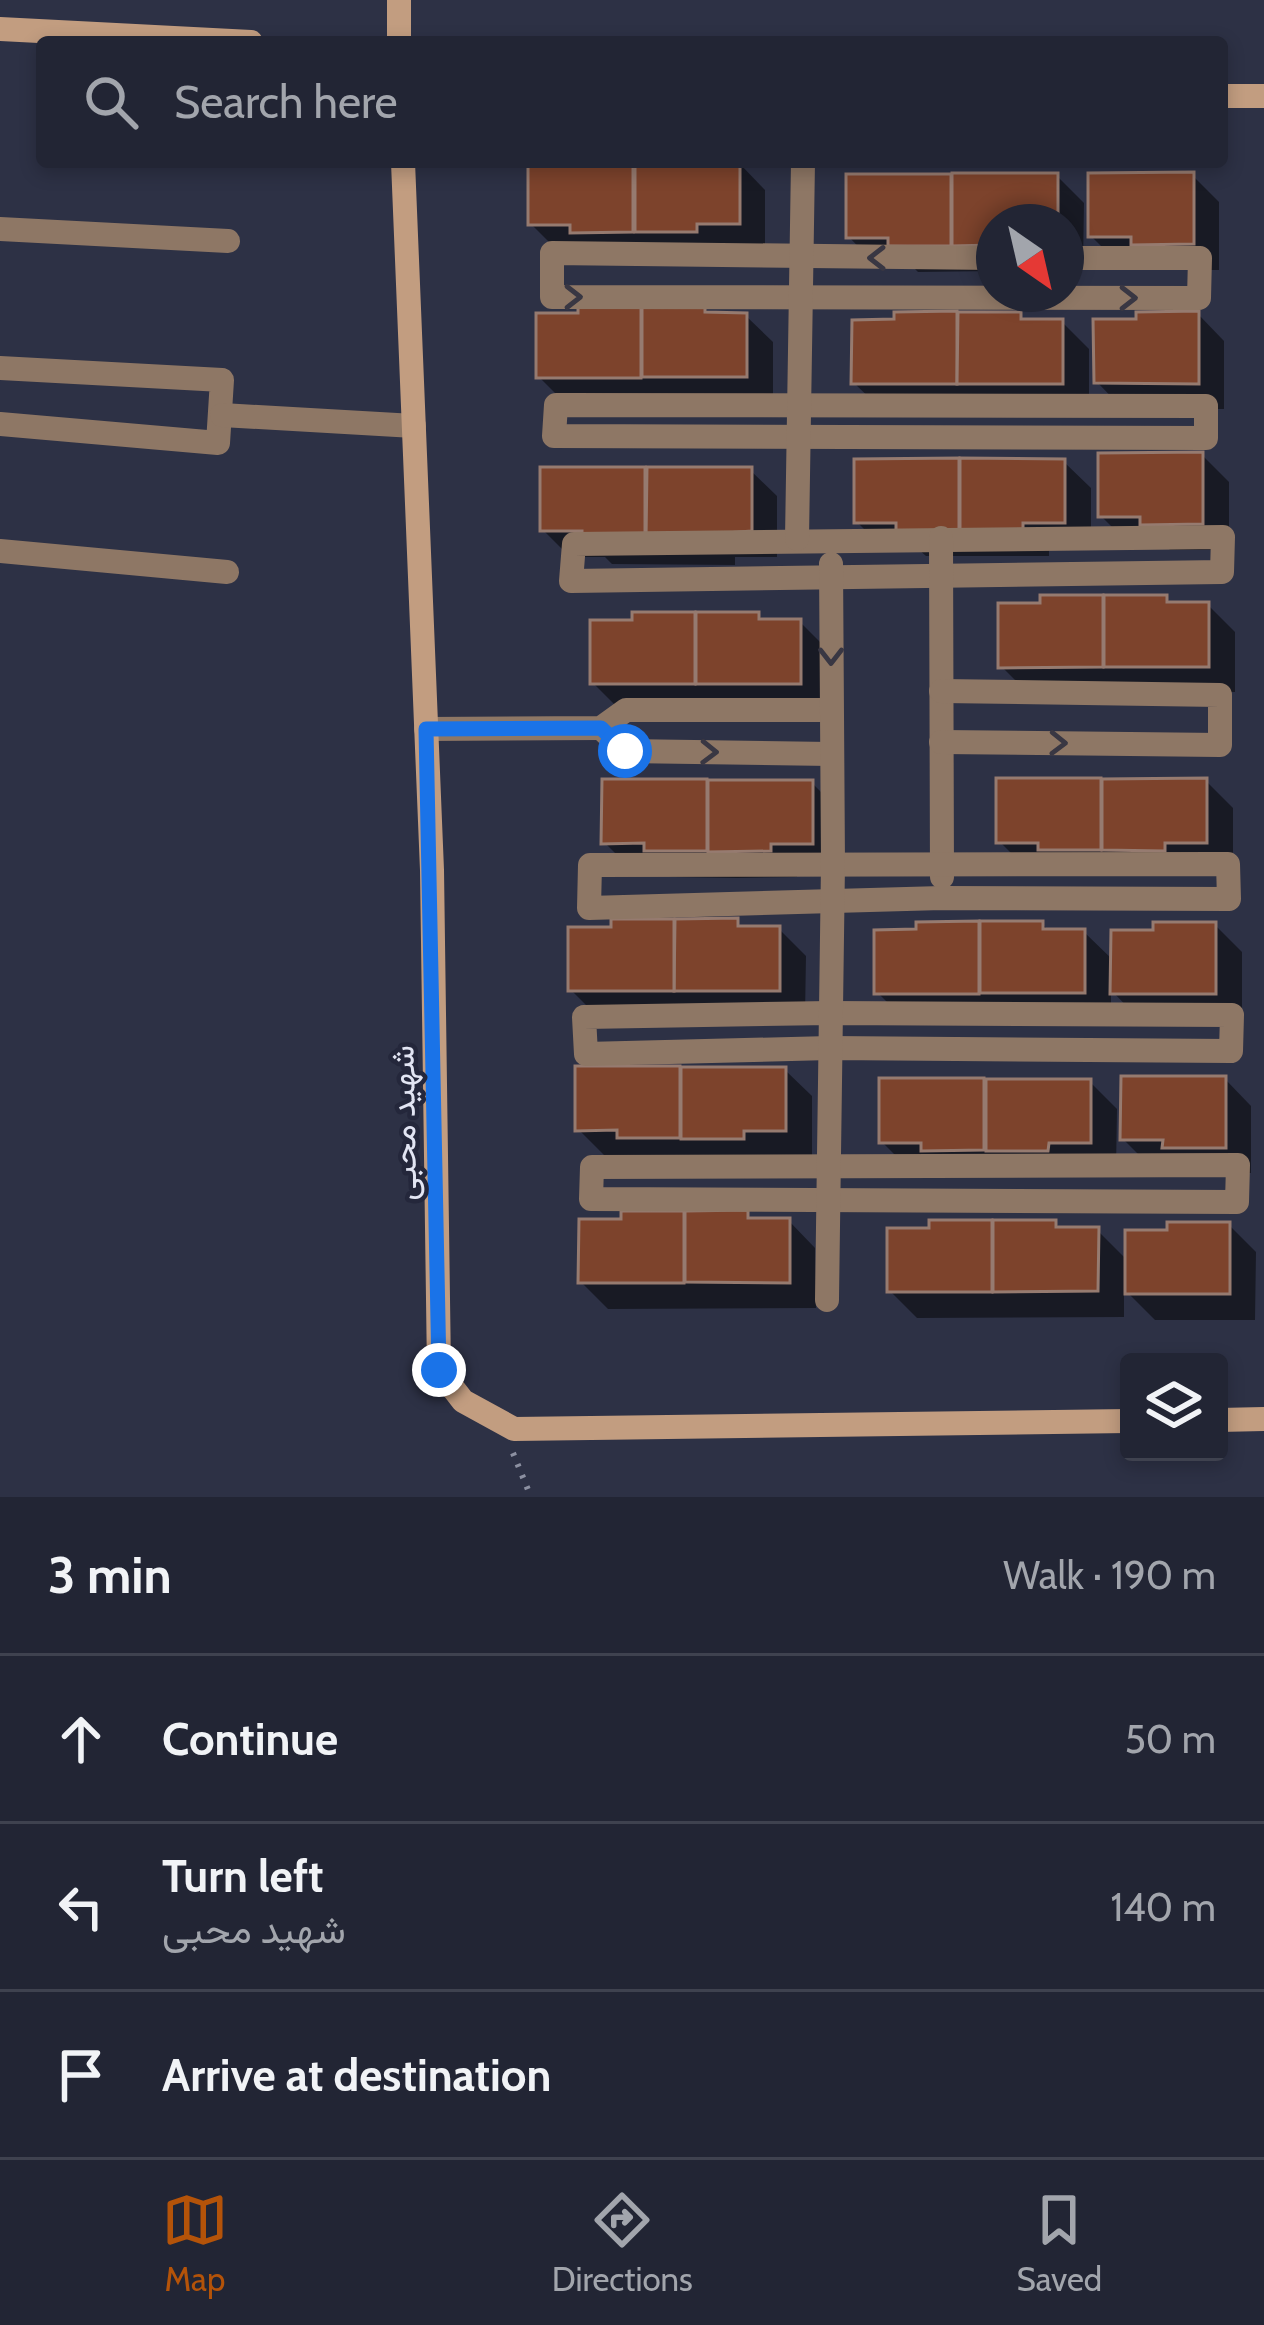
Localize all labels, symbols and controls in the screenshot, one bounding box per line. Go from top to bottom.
search box [36,36,1228,168]
icon: search [78,69,144,135]
text: Search here [174,75,398,129]
north arrow [976,204,1084,312]
one-way arrow [867,245,885,271]
one-way arrow [564,284,582,310]
one-way arrow [1120,285,1138,311]
one-way arrow [818,648,844,666]
route start [598,724,652,778]
one-way arrow [1049,730,1068,756]
one-way arrow [701,739,719,765]
street label: شهید محبی [382,1045,425,1201]
route end [412,1343,466,1397]
map controls [1120,1353,1228,1461]
button: layers [1120,1353,1228,1461]
text: 3 min [48,1544,172,1606]
text: Walk · 190 m [1003,1551,1216,1599]
icon: ahead [48,1706,114,1772]
text: Continue [162,1712,338,1766]
text: 50 m [1125,1715,1216,1763]
text: Turn left [162,1849,324,1903]
icon: left [48,1874,114,1940]
text: 140 m [1111,1883,1216,1931]
text: شهید محبی [162,1905,346,1953]
icon: arrive [48,2042,114,2108]
text: Arrive at destination [162,2048,551,2102]
tab: Map [162,2187,228,2299]
tab: Directions [552,2187,693,2299]
tab: Saved [1016,2187,1102,2299]

